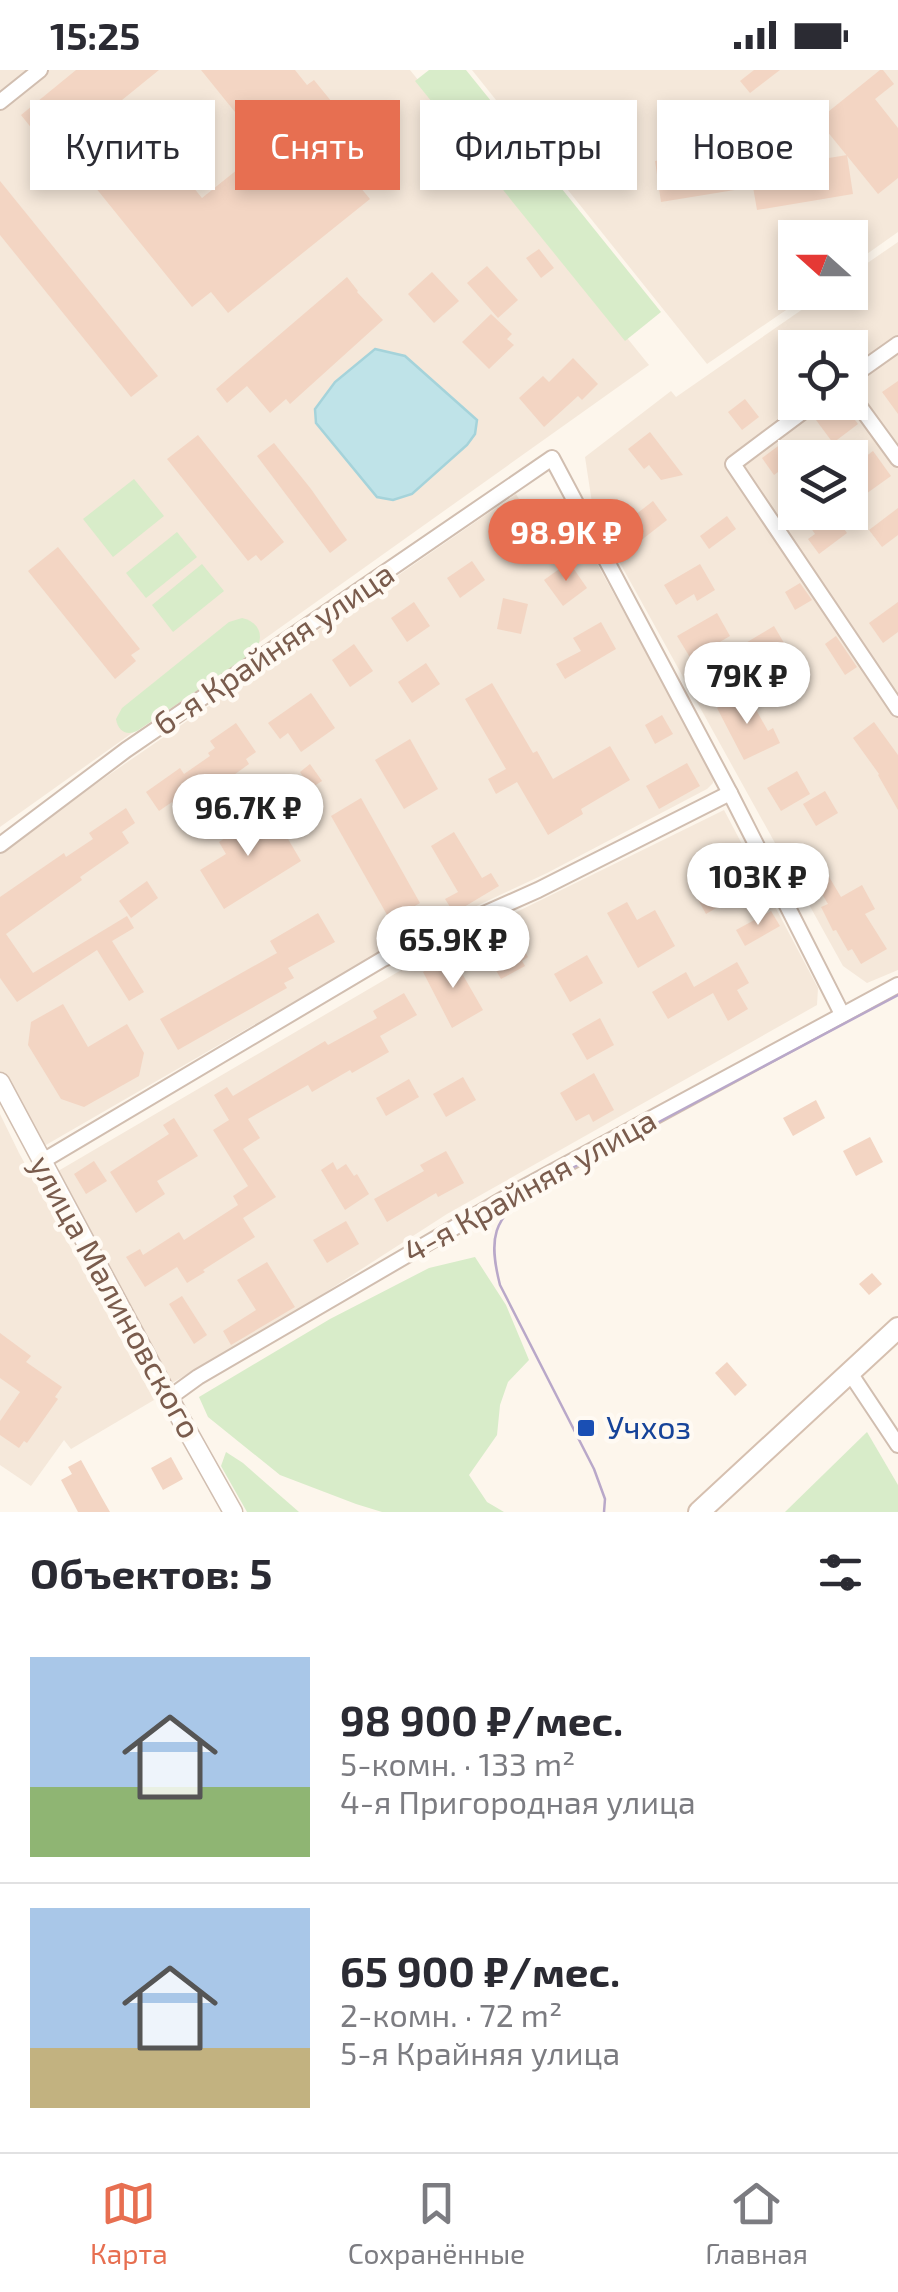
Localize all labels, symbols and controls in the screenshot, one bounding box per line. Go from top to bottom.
text: 15:25 [50,12,140,58]
chip: Купить [30,100,215,190]
chip: Снять [235,100,400,190]
chip: Фильтры [420,100,637,190]
chip: Новое [657,100,829,190]
north arrow [778,220,868,310]
map controls [778,220,868,530]
button: locate [778,330,868,420]
button: layers [778,440,868,530]
pin: 98.9K ₽ [474,499,658,584]
text: 98.9K ₽ [510,512,622,550]
street label: 6-я Крайняя улица [146,553,401,743]
pin: 79K ₽ [677,642,817,727]
text: 79K ₽ [706,655,788,693]
pin: 96.7K ₽ [156,774,340,859]
text: 96.7K ₽ [194,787,302,825]
pin: 103K ₽ [677,843,839,928]
text: 103K ₽ [709,856,807,894]
pin: 65.9K ₽ [361,906,545,991]
text: 65.9K ₽ [398,919,508,957]
street label: 4-я Крайняя улица [396,1099,662,1270]
street label: улица Малиновского [22,1148,210,1445]
place label: Учхоз [606,1407,691,1445]
marker: Учхоз [575,1417,597,1439]
icon: filters [813,1545,868,1600]
text: Объектов: 5 [30,1547,272,1597]
text: 98 900 ₽/мес. [340,1694,623,1744]
icon: home [110,1697,230,1817]
text: 5-комн. · 133 m² [340,1744,575,1782]
text: 4-я Пригородная улица [340,1782,696,1820]
text: 65 900 ₽/мес. [340,1945,620,1995]
icon: home [110,1948,230,2068]
text: 2-комн. · 72 m² [340,1995,562,2033]
text: 5-я Крайняя улица [340,2033,620,2071]
tab: Карта [90,2176,168,2270]
tab: Сохранённые [348,2176,525,2270]
tab: Главная [705,2176,808,2270]

